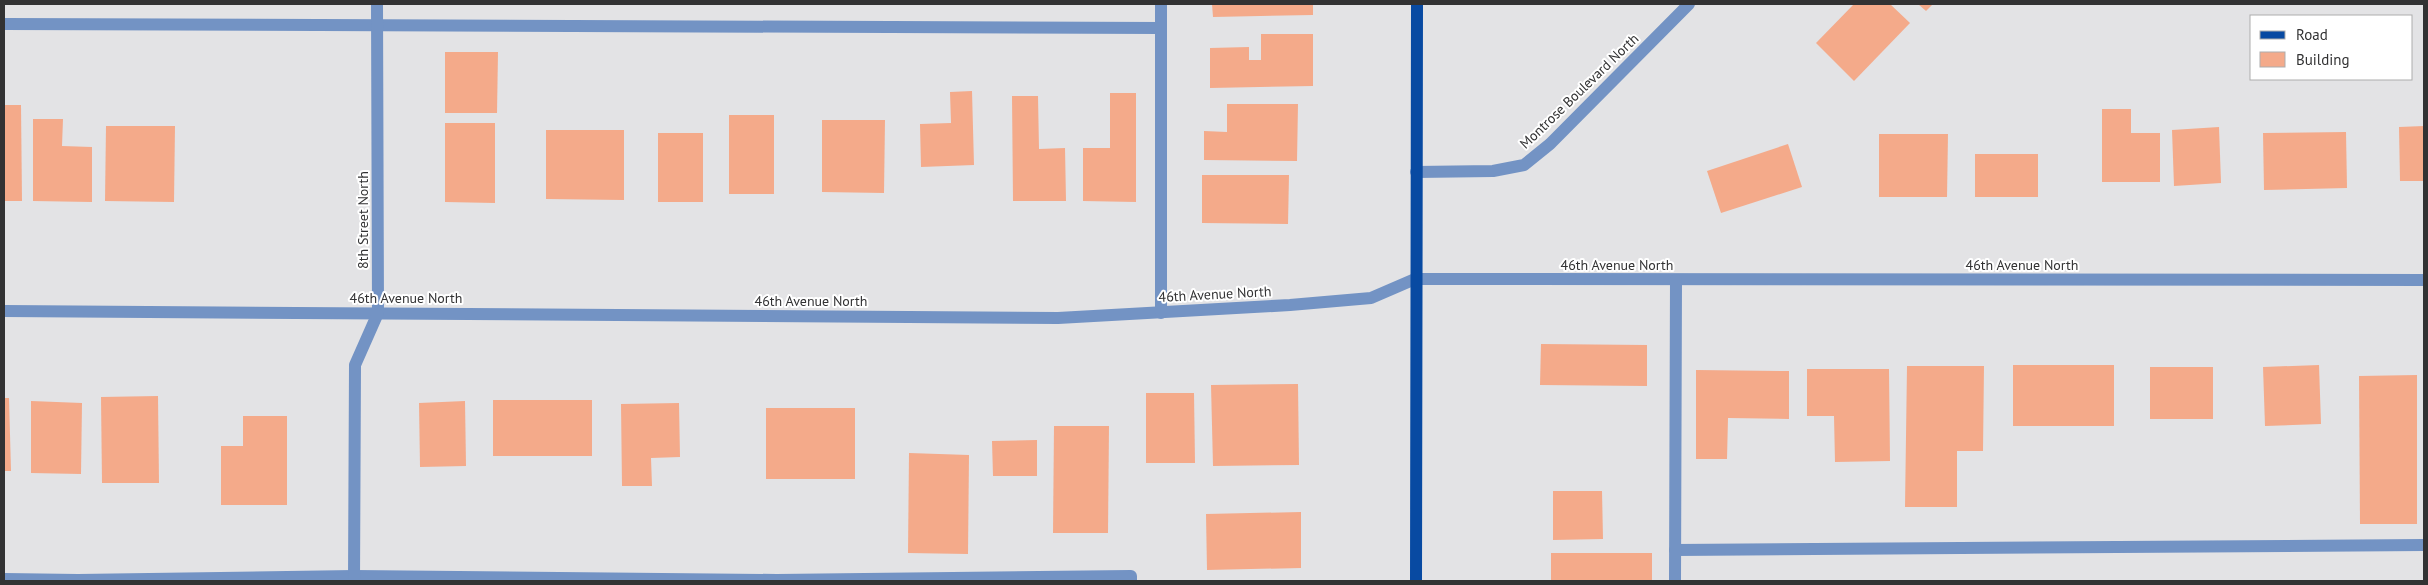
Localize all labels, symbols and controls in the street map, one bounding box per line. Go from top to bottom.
legend [2250,15,2413,80]
text: Road [2296,25,2328,44]
street label: Montrose Boulevard North [1516,30,1642,152]
text: Building [2296,50,2350,69]
street label: 8th Street North [354,171,372,269]
street label: 46th Avenue North [1561,256,1673,274]
street label: 46th Avenue North [1966,256,2078,274]
street label: 46th Avenue North [1158,282,1272,306]
street label: 46th Avenue North [350,289,462,307]
street label: 46th Avenue North [755,292,867,310]

